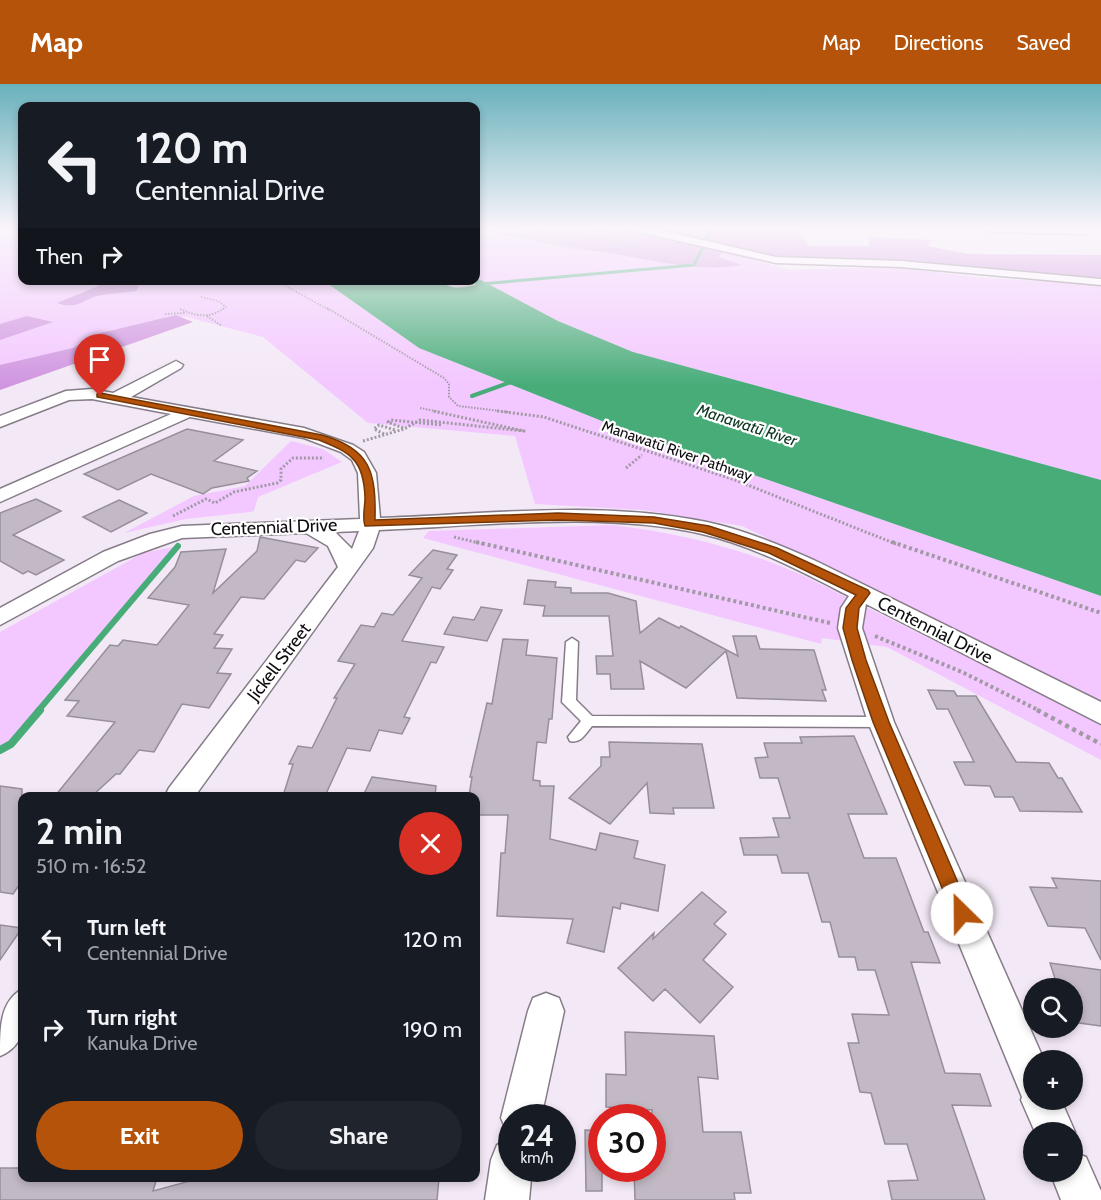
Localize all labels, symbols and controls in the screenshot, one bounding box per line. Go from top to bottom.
text: Map [30,25,83,59]
text: Map [822,30,861,55]
text: Directions [894,30,983,55]
text: Saved [1016,30,1071,55]
text: 120 m [135,122,248,174]
icon: left [36,126,114,204]
text: Centennial Drive [135,174,325,207]
icon: right [95,240,128,273]
text: Then [36,243,83,270]
pin [74,334,125,396]
icon: arrive [83,343,116,376]
water label: Manawatū River [694,400,800,450]
street label: Manawatū River Pathway [599,417,755,485]
street label: Centennial Drive [210,514,338,540]
street label: Centennial Drive [874,591,996,669]
street label: Jickell Street [242,619,316,706]
text: 2 min [36,809,123,853]
button: close [399,812,462,875]
text: 510 m · 16:52 [36,854,146,878]
position arrow [930,881,994,945]
text: Turn left [87,914,166,941]
icon: left [36,923,69,956]
text: 120 m [404,926,462,953]
text: Centennial Drive [87,941,227,965]
map controls [1023,978,1083,1182]
button: search [1023,978,1083,1038]
text: Turn right [87,1004,177,1031]
icon: right [36,1013,69,1046]
text: 190 m [403,1016,462,1043]
text: Kanuka Drive [87,1031,197,1055]
button: + [1023,1050,1083,1110]
button: Exit [36,1101,243,1170]
button: Share [255,1101,462,1170]
speed limit sign: 30 [588,1104,666,1182]
text: 24 [520,1117,554,1154]
button: − [1023,1122,1083,1182]
text: km/h [521,1149,553,1167]

